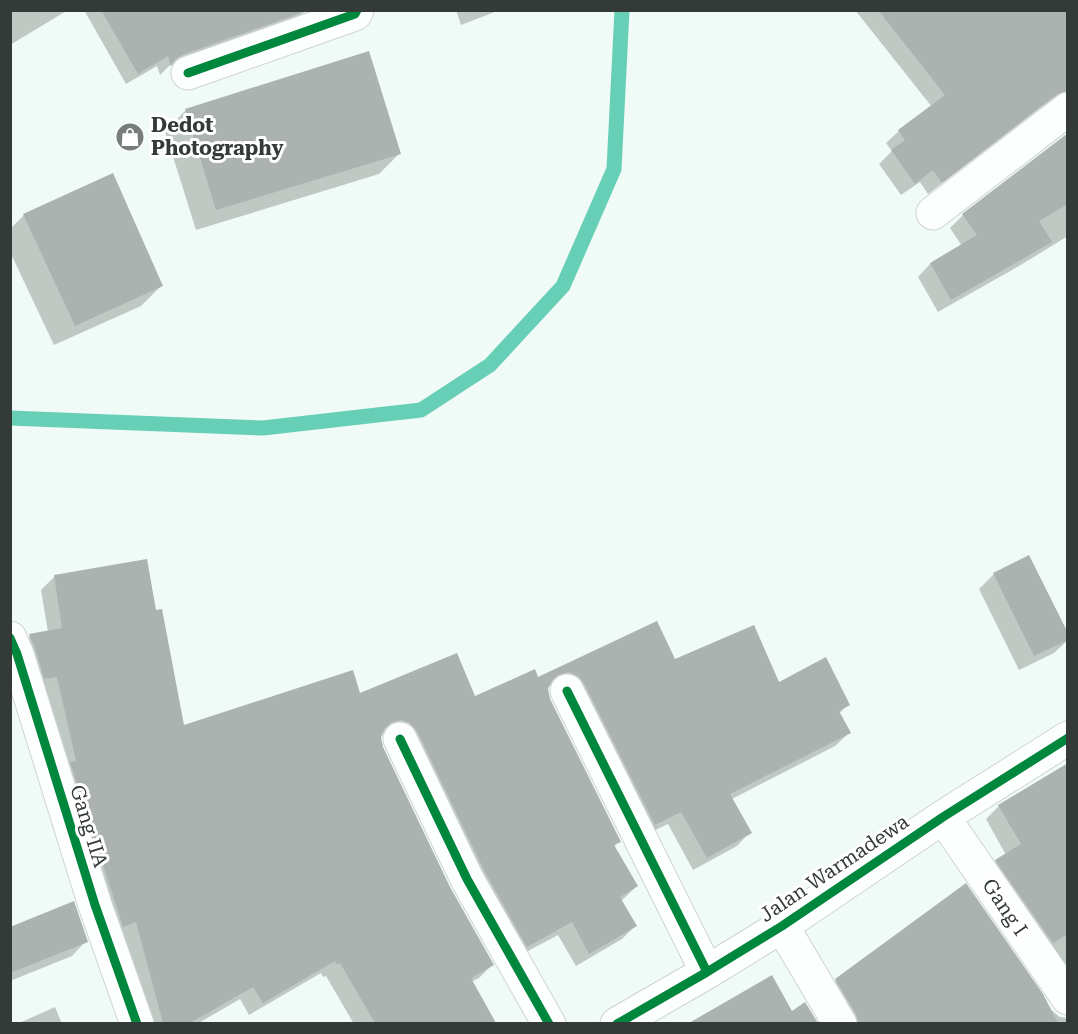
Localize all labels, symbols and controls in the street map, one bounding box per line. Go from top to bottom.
place label: Dedot Photography [151,113,284,160]
shop icon: Dedot Photography [114,121,146,153]
street label: Gang IIA [65,782,113,870]
street label: Jalan Warmadewa [755,809,913,927]
street label: Gang I [977,874,1033,940]

